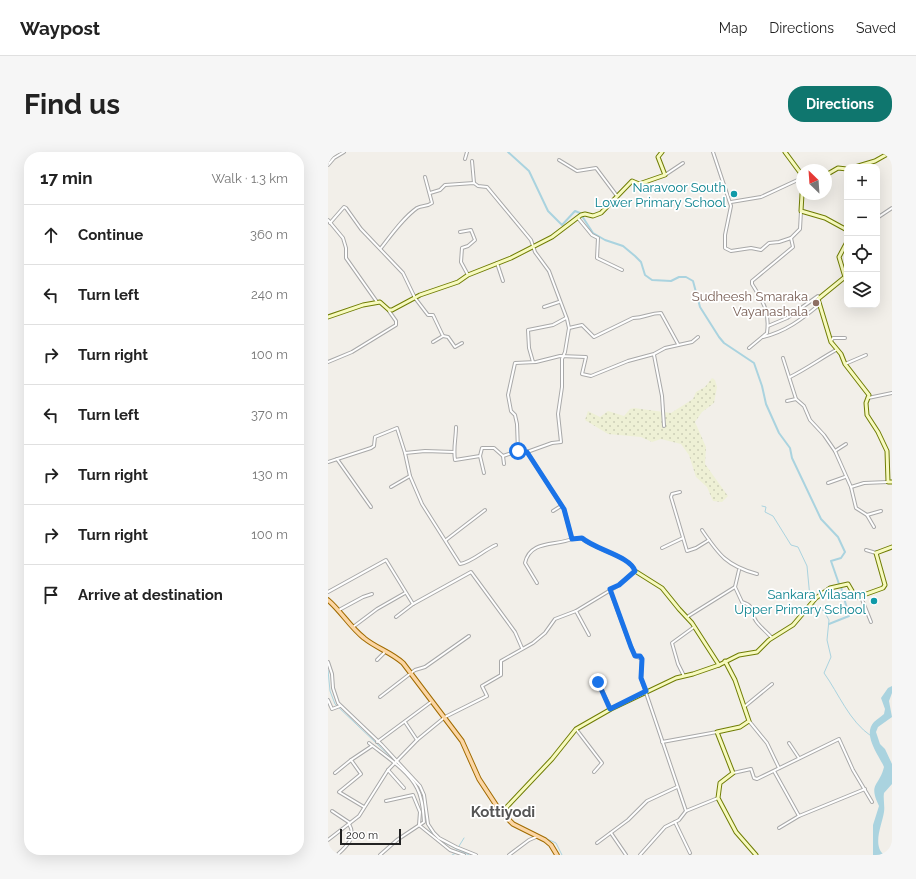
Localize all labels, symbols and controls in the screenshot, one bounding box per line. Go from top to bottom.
text: Waypost [20,17,100,39]
text: Map [719,20,747,36]
text: Directions [769,20,834,36]
text: Saved [856,20,896,36]
button: Directions [788,86,892,122]
text: Find us [24,88,120,121]
north arrow [796,164,832,200]
map controls [844,164,880,308]
button: + [844,164,880,200]
text: 17 min [40,168,92,188]
text: Walk · 1.3 km [211,171,288,186]
place label: Naravoor South Lower Primary School [595,180,726,210]
marker: Naravoor South Lower Primary School [729,189,739,199]
button: − [844,200,880,236]
icon: ahead [40,224,62,246]
text: Continue [78,226,143,244]
text: 360 m [250,227,288,242]
button: locate [844,236,880,272]
button: layers [844,272,880,308]
icon: left [40,284,62,306]
text: Turn left [78,286,139,304]
text: 240 m [251,287,288,302]
place label: Sudheesh Smaraka Vayanashala [692,289,808,319]
marker: Sudheesh Smaraka Vayanashala [811,298,821,308]
icon: right [40,344,62,366]
text: Turn right [78,346,148,364]
text: 100 m [251,347,288,362]
icon: left [40,404,62,426]
text: Turn left [78,406,139,424]
text: 370 m [251,407,288,422]
route start [509,442,527,460]
icon: right [40,464,62,486]
text: Turn right [78,466,148,484]
text: 130 m [252,467,288,482]
icon: right [40,524,62,546]
text: Turn right [78,526,148,544]
text: 100 m [251,527,288,542]
icon: arrive [40,584,62,606]
text: Arrive at destination [78,586,223,604]
place label: Sankara Vilasam Upper Primary School [734,587,866,617]
marker: Sankara Vilasam Upper Primary School [869,596,879,606]
route end [589,673,607,691]
district label: Kottiyodi [471,803,535,821]
scale bar [340,827,401,846]
text: 200 m [346,829,378,842]

